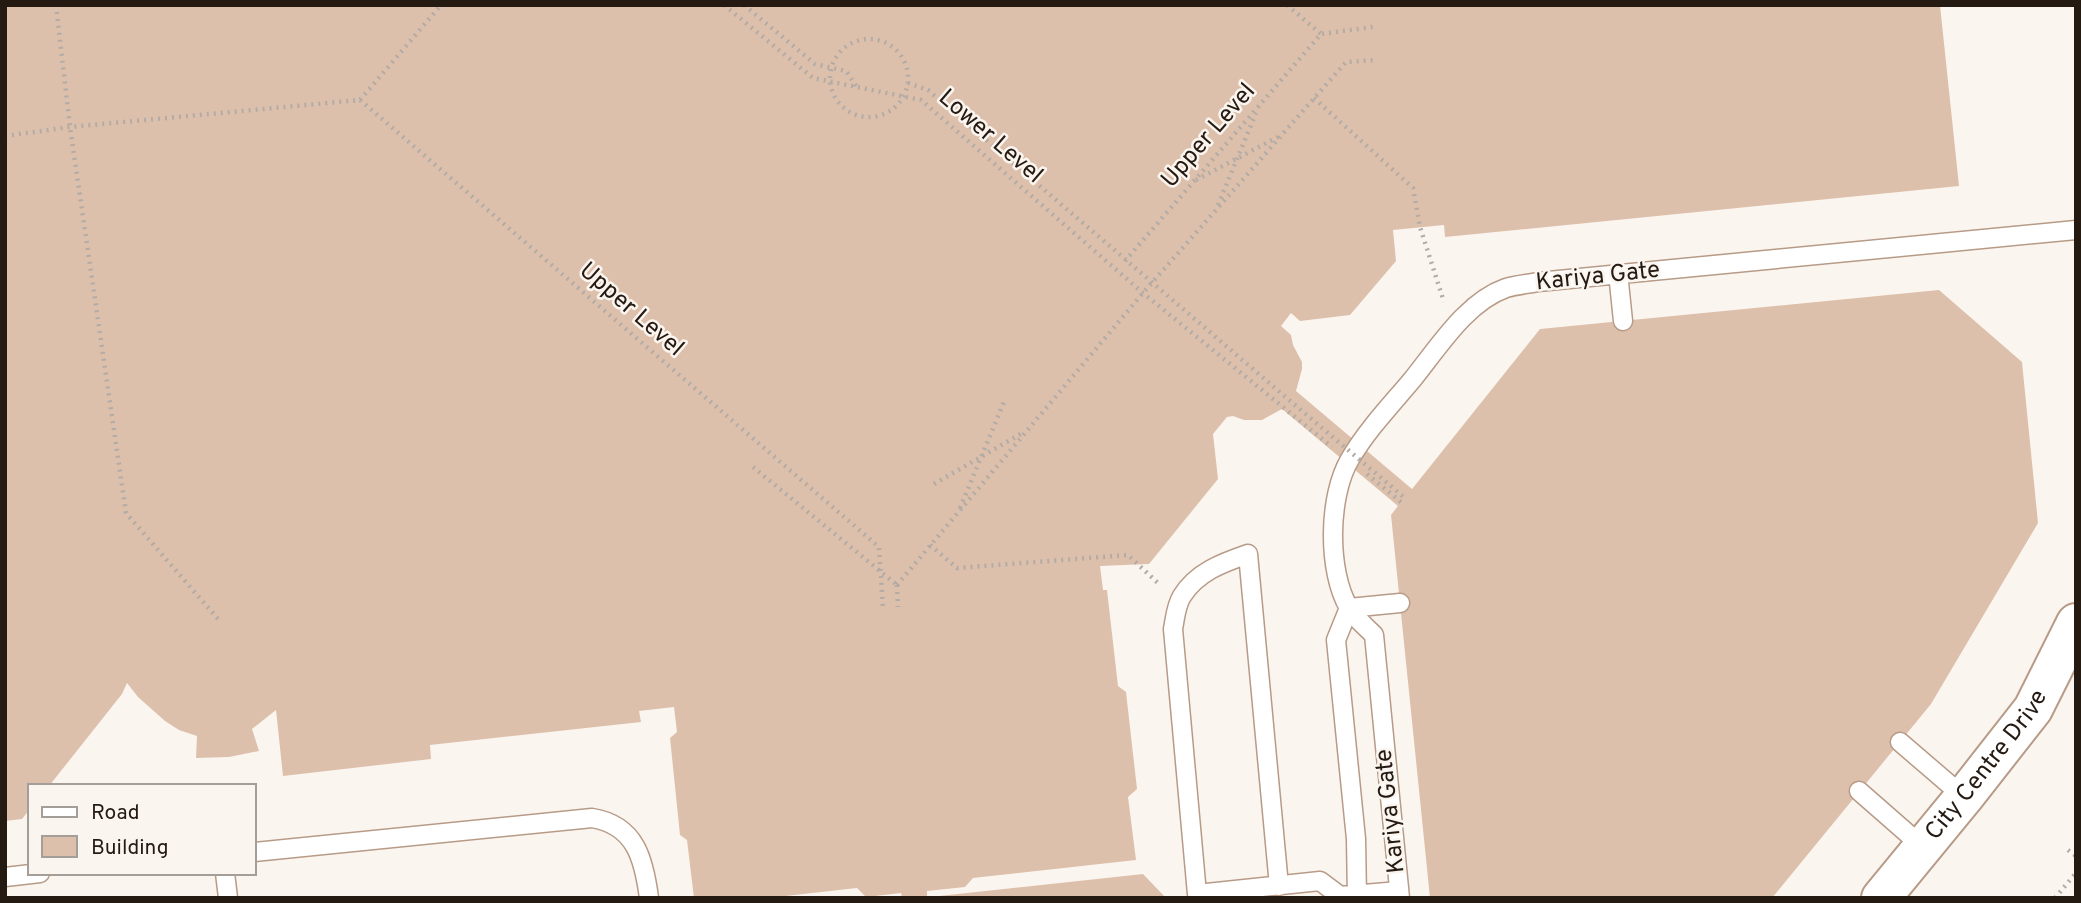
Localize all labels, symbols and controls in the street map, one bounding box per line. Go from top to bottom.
street label: Upper Level [1155,77,1263,195]
street label: Lower Level [932,83,1048,191]
street label: Upper Level [572,256,690,364]
street label: Kariya Gate [1534,256,1662,298]
street label: City Centre Drive [1919,685,2055,847]
street label: Kariya Gate [1370,747,1412,875]
legend [28,784,256,875]
text: Road [91,800,140,827]
text: Building [91,835,169,862]

